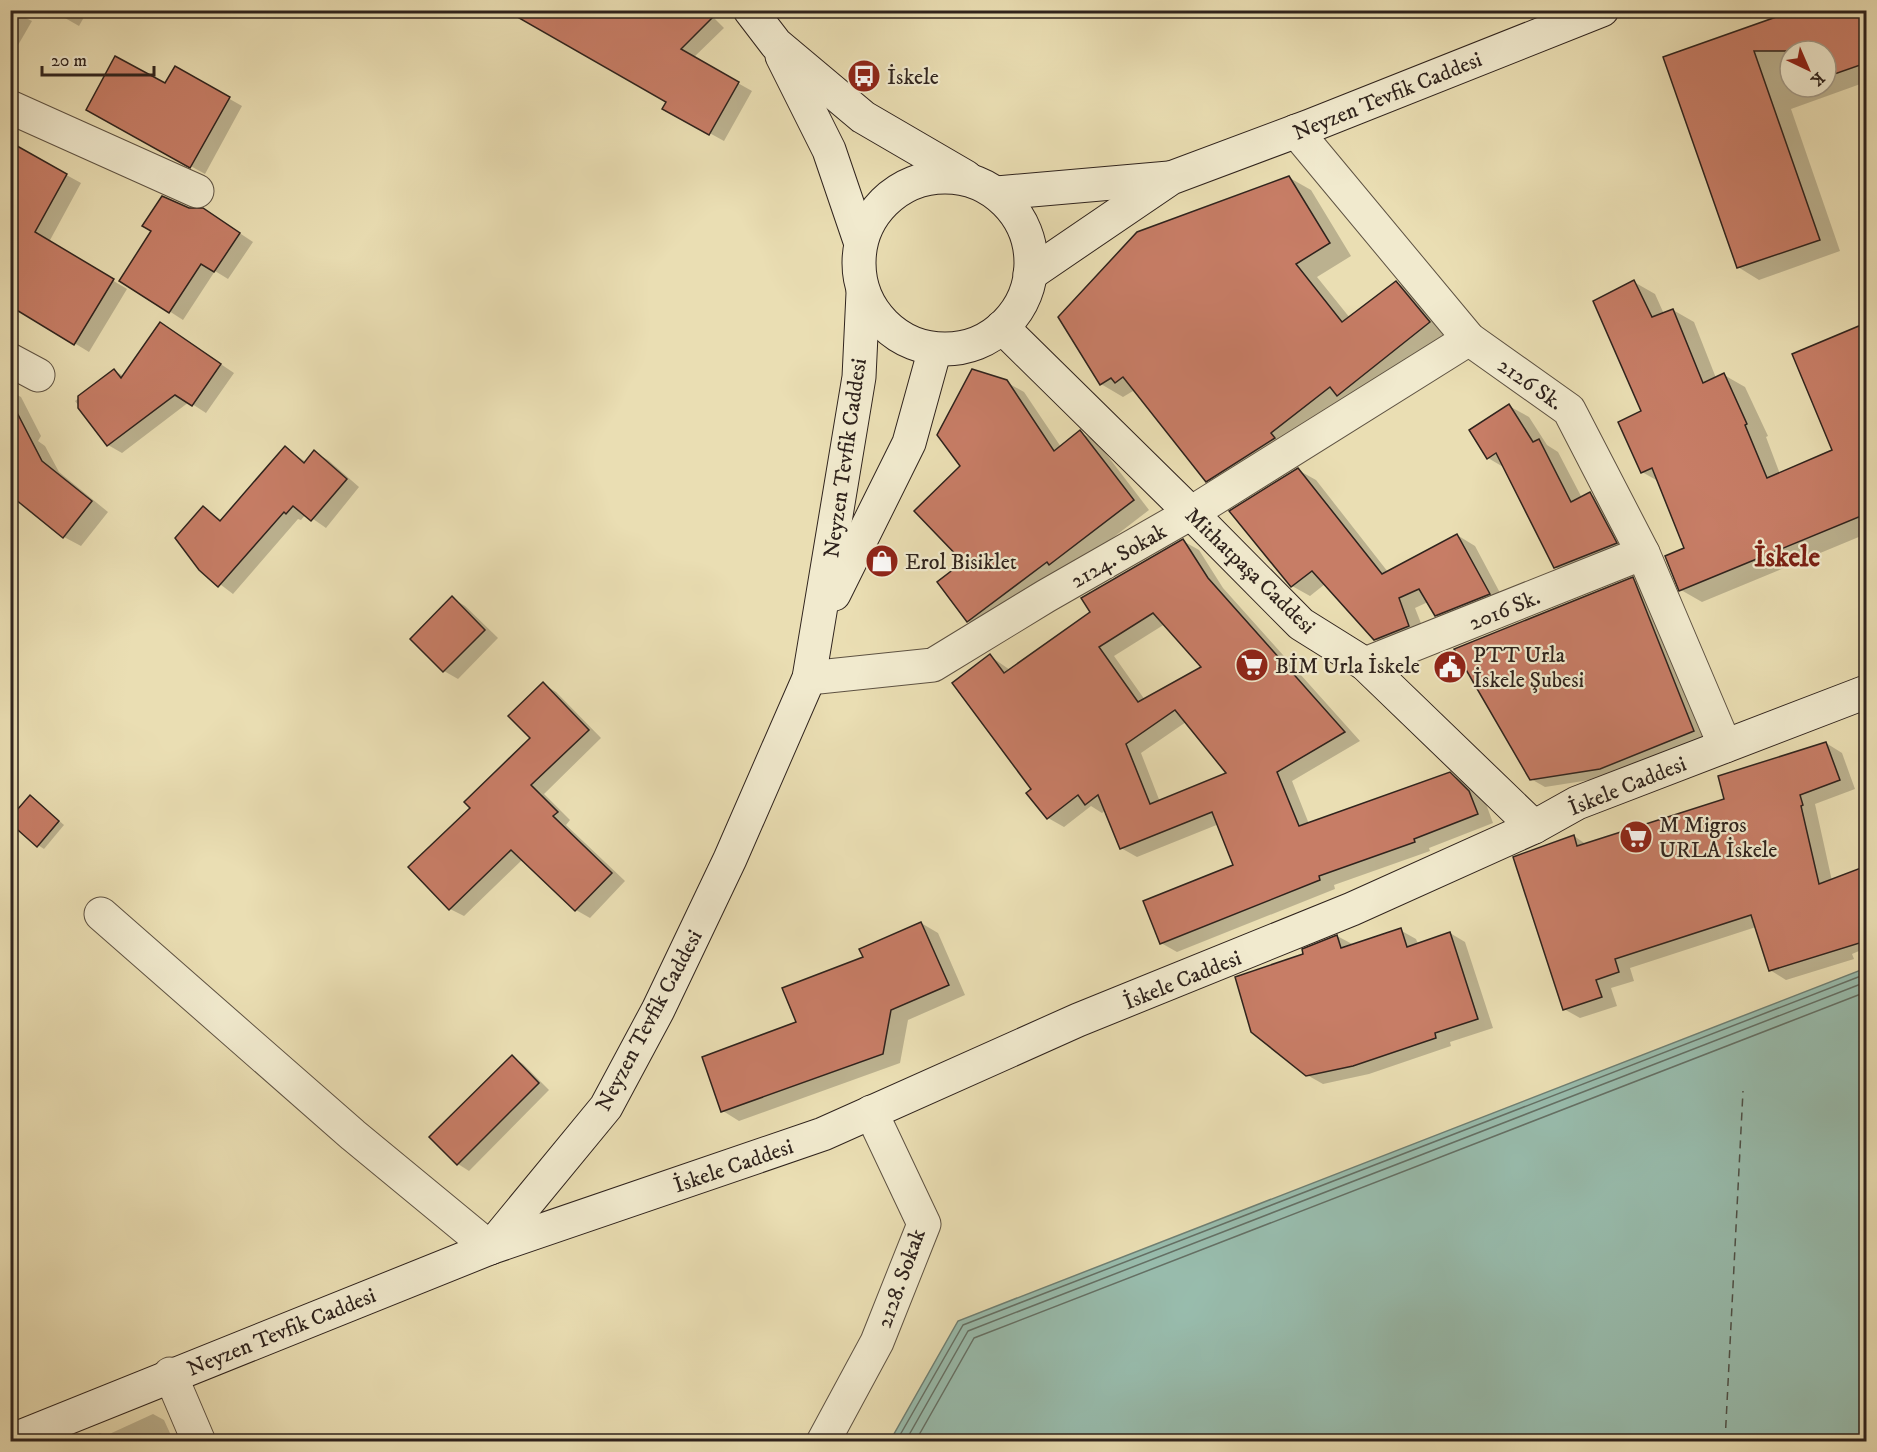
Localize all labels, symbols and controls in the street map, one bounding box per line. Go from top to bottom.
scale bar [42,39,154,77]
north arrow [1778,39,1838,99]
street label: Neyzen Tevfik Caddesi [1289,46,1486,147]
text: 20 m [51,50,87,72]
bus stop icon: İskele [846,58,882,94]
place label: İskele [887,64,939,91]
text: K [1806,68,1829,91]
street label: 2126 Sk. [1492,352,1568,416]
street label: Neyzen Tevfik Caddesi [818,357,873,560]
street label: Mithatpaşa Caddesi [1179,502,1321,640]
street label: 2124. Sokak [1066,518,1172,595]
district label: İskele [1754,539,1820,575]
shop icon: Erol Bisiklet [864,543,900,579]
place label: Erol Bisiklet [905,549,1017,576]
street label: 2016 Sk. [1465,584,1544,637]
place label: PTT Urla İskele Şubesi [1473,642,1584,694]
supermarket icon: BİM Urla İskele [1234,647,1270,683]
public building icon: PTT Urla İskele Şubesi [1432,649,1468,685]
place label: BİM Urla İskele [1275,653,1420,680]
street label: İskele Caddesi [1565,751,1690,822]
place label: M Migros URLA İskele [1659,812,1777,864]
supermarket icon: M Migros URLA İskele [1618,819,1654,855]
street label: Neyzen Tevfik Caddesi [590,925,709,1116]
street label: İskele Caddesi [1120,945,1245,1016]
street label: İskele Caddesi [670,1133,797,1199]
street label: 2128. Sokak [871,1225,932,1332]
street label: Neyzen Tevfik Caddesi [183,1282,380,1383]

